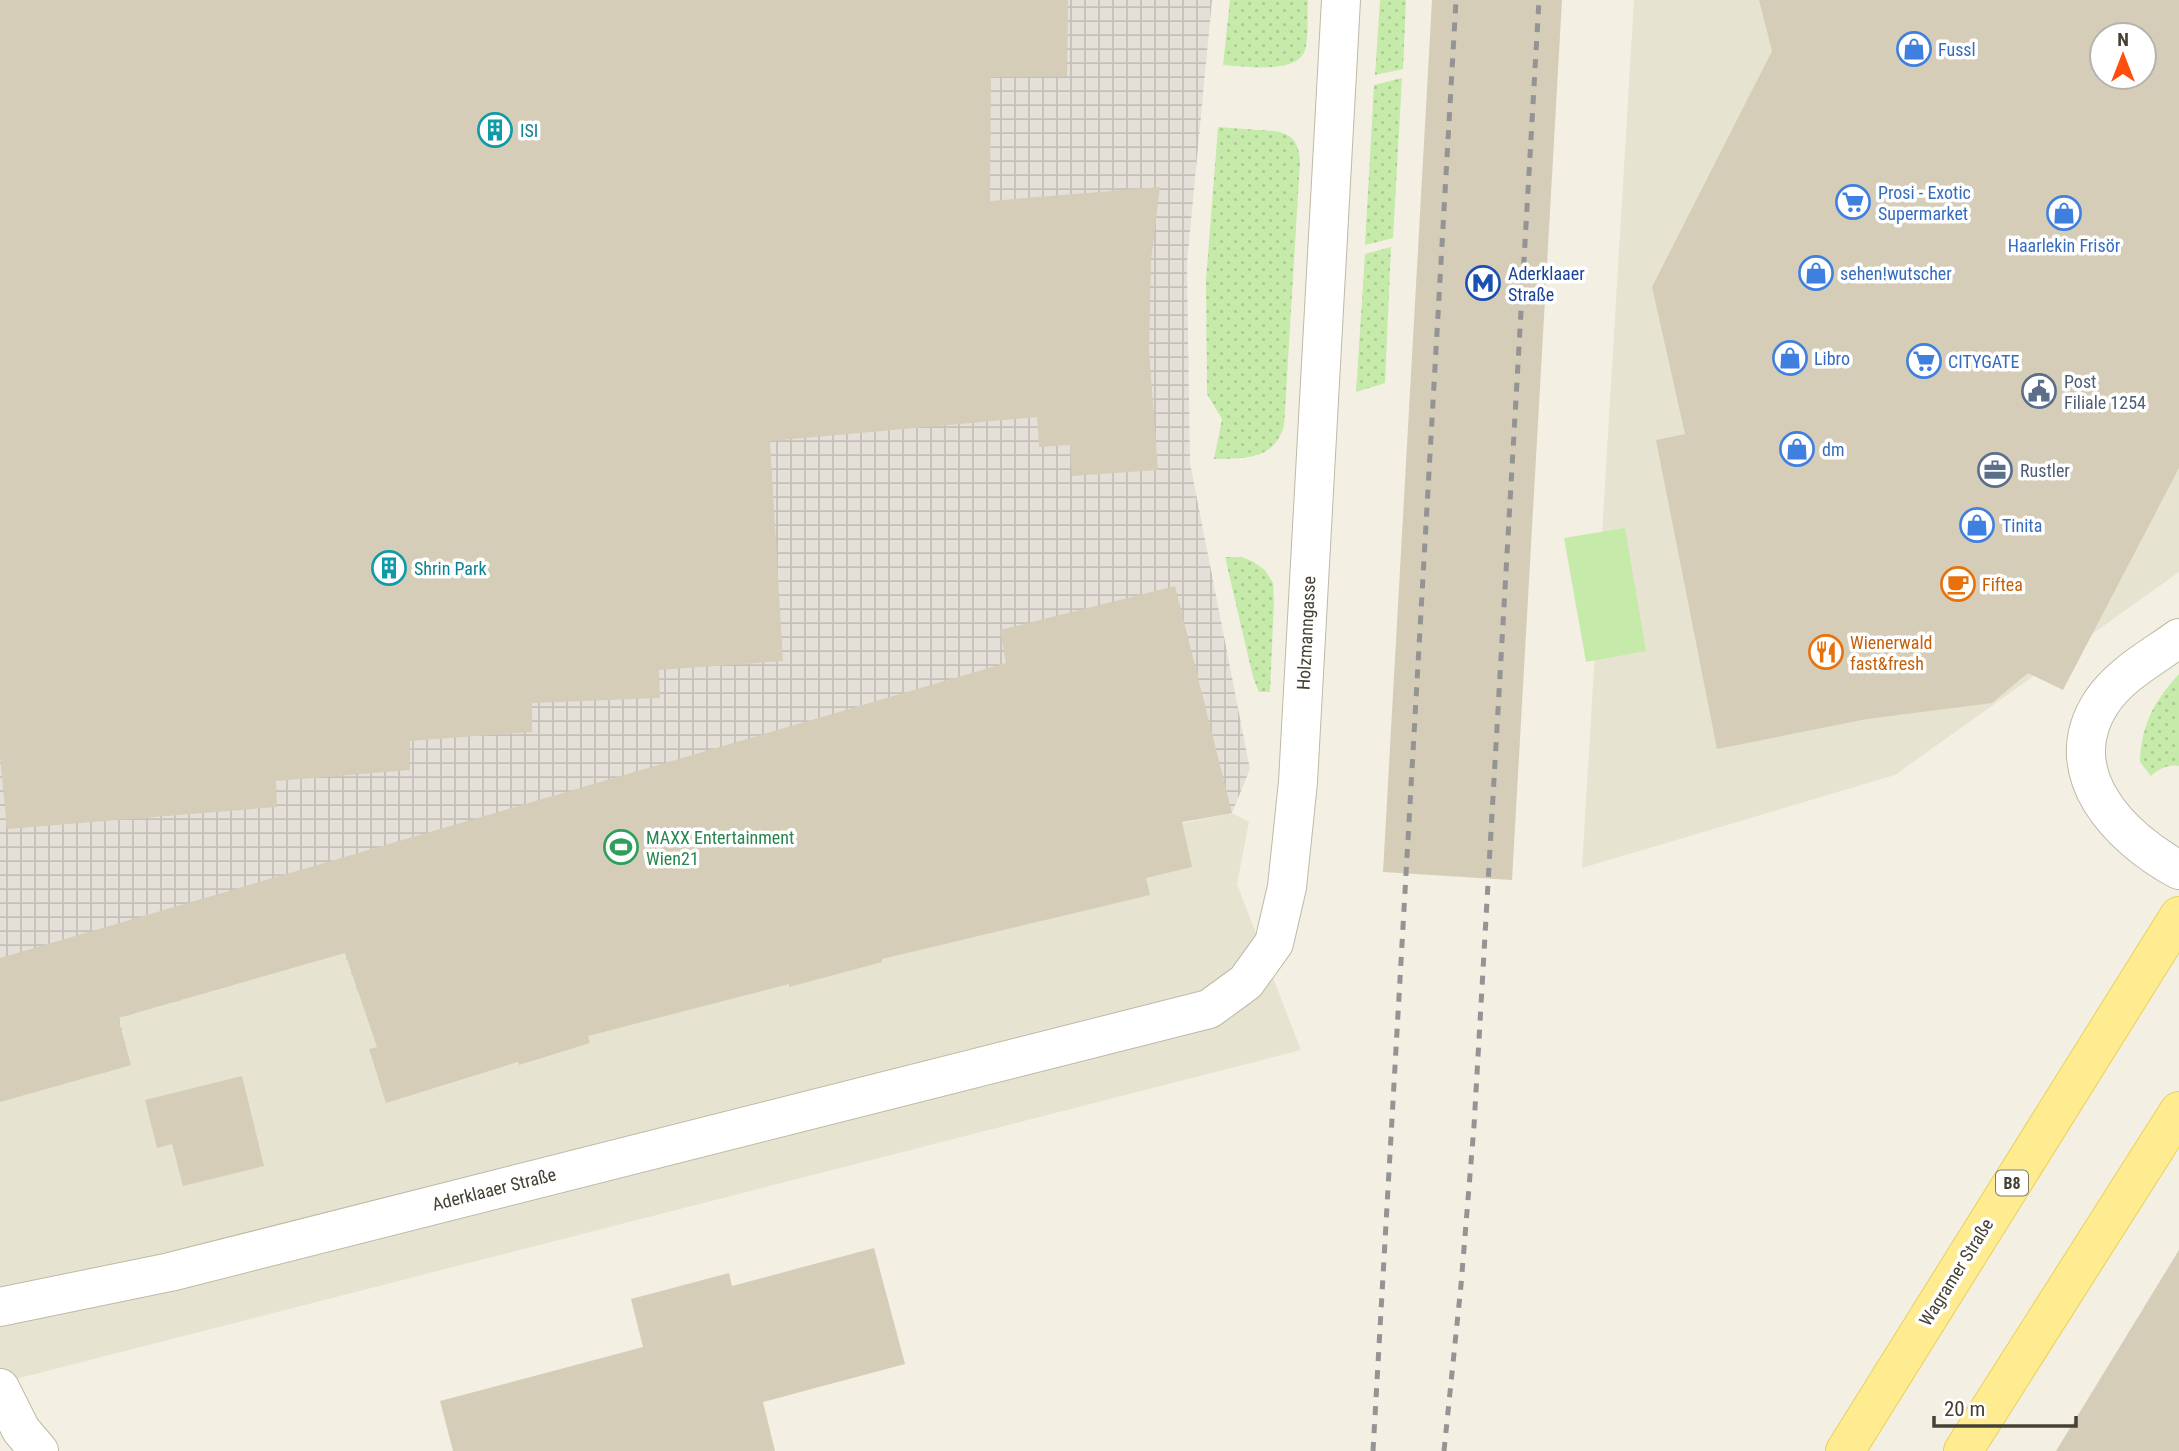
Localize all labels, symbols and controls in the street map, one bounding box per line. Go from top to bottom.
north arrow [2088,21,2158,91]
text: N [2117,28,2129,51]
shop icon: Fussl [1895,30,1933,68]
place label: Fussl [1938,39,1976,60]
building icon: ISI [476,111,514,149]
place label: ISI [520,120,538,141]
place label: Prosi - Exotic Supermarket [1878,182,1971,224]
supermarket icon: Prosi - Exotic Supermarket [1834,183,1872,221]
shop icon: Haarlekin Frisör [2045,194,2083,232]
place label: Haarlekin Frisör [2008,235,2121,256]
shop icon: sehen!wutscher [1797,254,1835,292]
place label: Aderklaaer Straße [1508,263,1585,305]
place label: sehen!wutscher [1840,263,1952,284]
metro station icon: Aderklaaer Straße [1464,264,1502,302]
shop icon: Libro [1771,339,1809,377]
supermarket icon: CITYGATE [1905,342,1943,380]
place label: Libro [1814,348,1850,369]
place label: CITYGATE [1948,351,2019,372]
place label: Post Filiale 1254 [2064,371,2146,413]
public building icon: Post Filiale 1254 [2020,372,2058,410]
shop icon: dm [1778,430,1816,468]
place label: dm [1822,439,1844,460]
office icon: Rustler [1976,451,2014,489]
place label: Rustler [2020,460,2070,481]
shop icon: Tinita [1958,506,1996,544]
place label: Tinita [2002,515,2042,536]
building icon: Shrin Park [370,549,408,587]
place label: Shrin Park [414,558,487,579]
cafe icon: Fiftea [1939,565,1977,603]
place label: Fiftea [1982,574,2023,595]
street label: Holzmanngasse [1293,575,1319,691]
place label: Wienerwald fast&fresh [1850,632,1932,674]
restaurant icon: Wienerwald fast&fresh [1807,633,1845,671]
place label: MAXX Entertainment Wien21 [646,827,794,869]
sports icon: MAXX Entertainment Wien21 [602,828,640,866]
street label: Aderklaaer Straße [430,1163,558,1215]
road number: B8 [1996,1170,2028,1196]
street label: Wagramer Straße [1915,1214,1997,1330]
scale bar [1934,1384,2076,1428]
text: 20 m [1944,1397,1985,1421]

